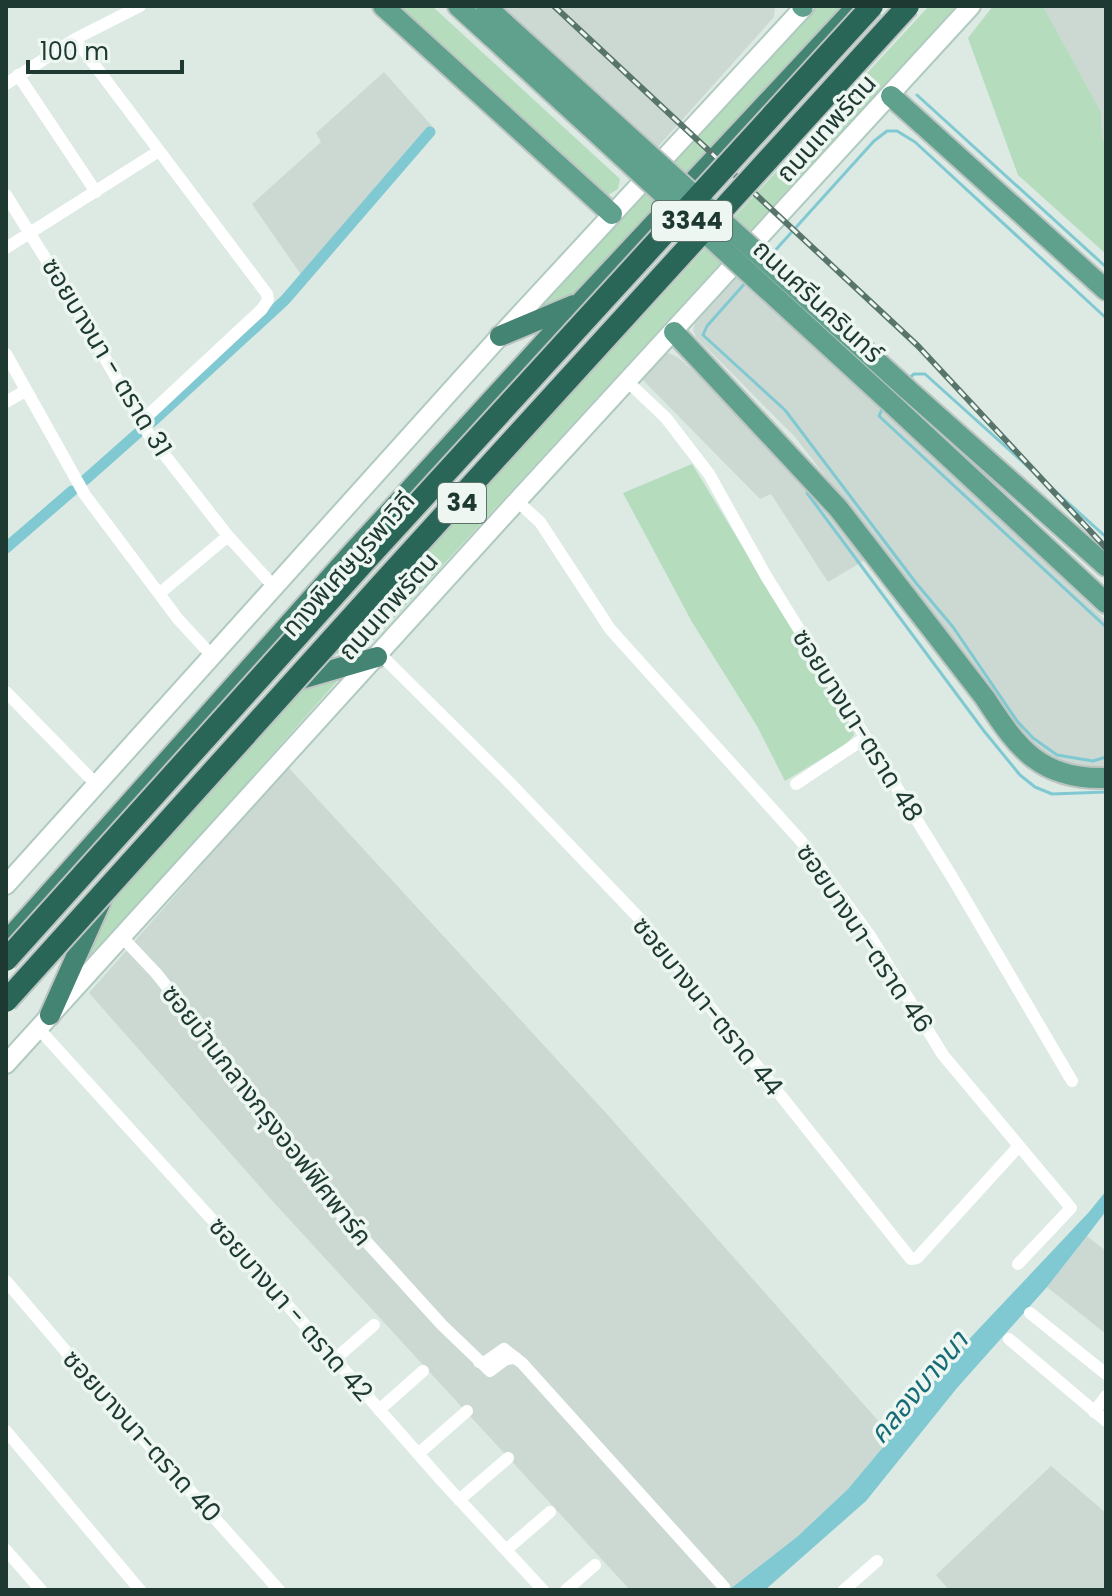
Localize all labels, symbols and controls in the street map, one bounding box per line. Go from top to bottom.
scale bar [28,24,182,74]
text: 100 m [40,35,109,68]
street label: ถนนเทพรัตน [768,66,884,190]
road number: 3344 [652,201,732,241]
street label: ถนนศรีนครินทร์ [745,231,892,371]
street label: ซอยบางนา - ตราด 31 [33,251,181,463]
street label: ทางพิเศษบูรพาวิถี [273,483,423,645]
road number: 34 [438,483,486,523]
street label: ถนนเทพรัตน [330,544,446,668]
street label: ซอยบางนา-ตราด 48 [784,622,932,828]
street label: ซอยบางนา-ตราด 46 [788,836,942,1040]
street label: ซอยบางนา-ตราด 44 [624,909,792,1103]
street label: ซอยบ้านกลางกรุงออฟฟิศพาร์ค [153,977,381,1253]
street label: ซอยบางนา - ตราด 42 [201,1209,381,1409]
water label: คลองบางนา [860,1321,978,1452]
street label: ซอยบางนา-ตราด 40 [55,1342,229,1530]

